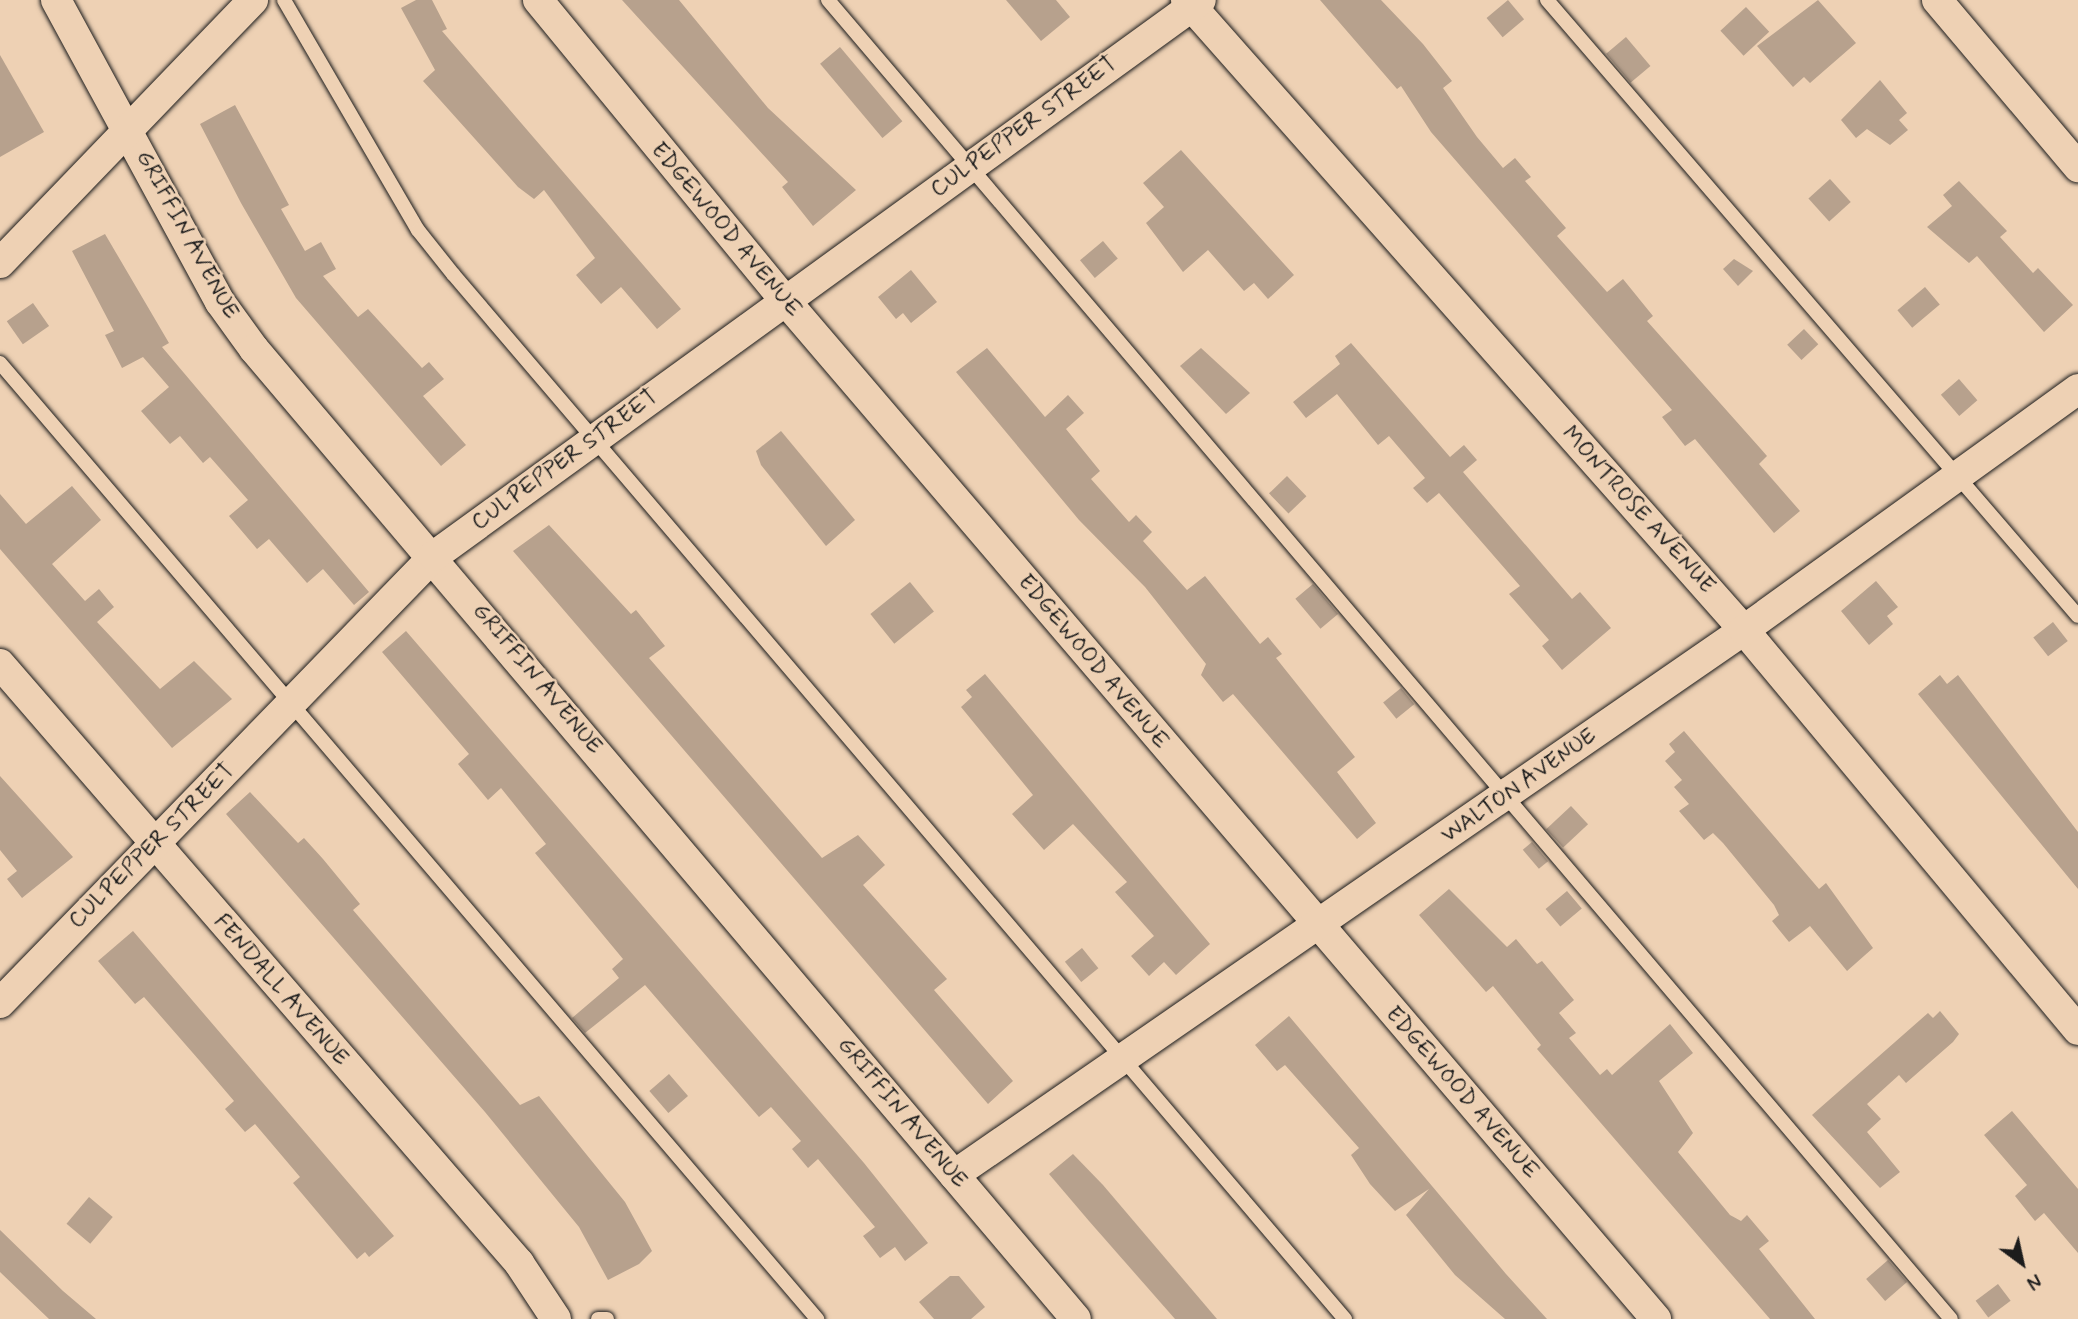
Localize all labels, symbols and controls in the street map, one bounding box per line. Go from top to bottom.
street label: CULPEPPER STREET [925,50,1123,204]
street label: EDGEWOOD AVENUE [644,136,808,324]
street label: GRIFFIN AVENUE [129,145,245,325]
street label: CULPEPPER STREET [466,383,664,537]
street label: MONTROSE AVENUE [1555,421,1721,599]
street label: EDGEWOOD AVENUE [1011,568,1175,756]
street label: GRIFFIN AVENUE [465,597,609,761]
street label: WALTON AVENUE [1435,721,1603,851]
street label: CULPEPPER STREET [63,757,241,935]
street label: FENDALL AVENUE [207,908,355,1072]
street label: EDGEWOOD AVENUE [1379,1000,1545,1186]
street label: GRIFFIN AVENUE [830,1031,974,1195]
north arrow [1987,1228,2057,1298]
text: N [2022,1267,2046,1295]

